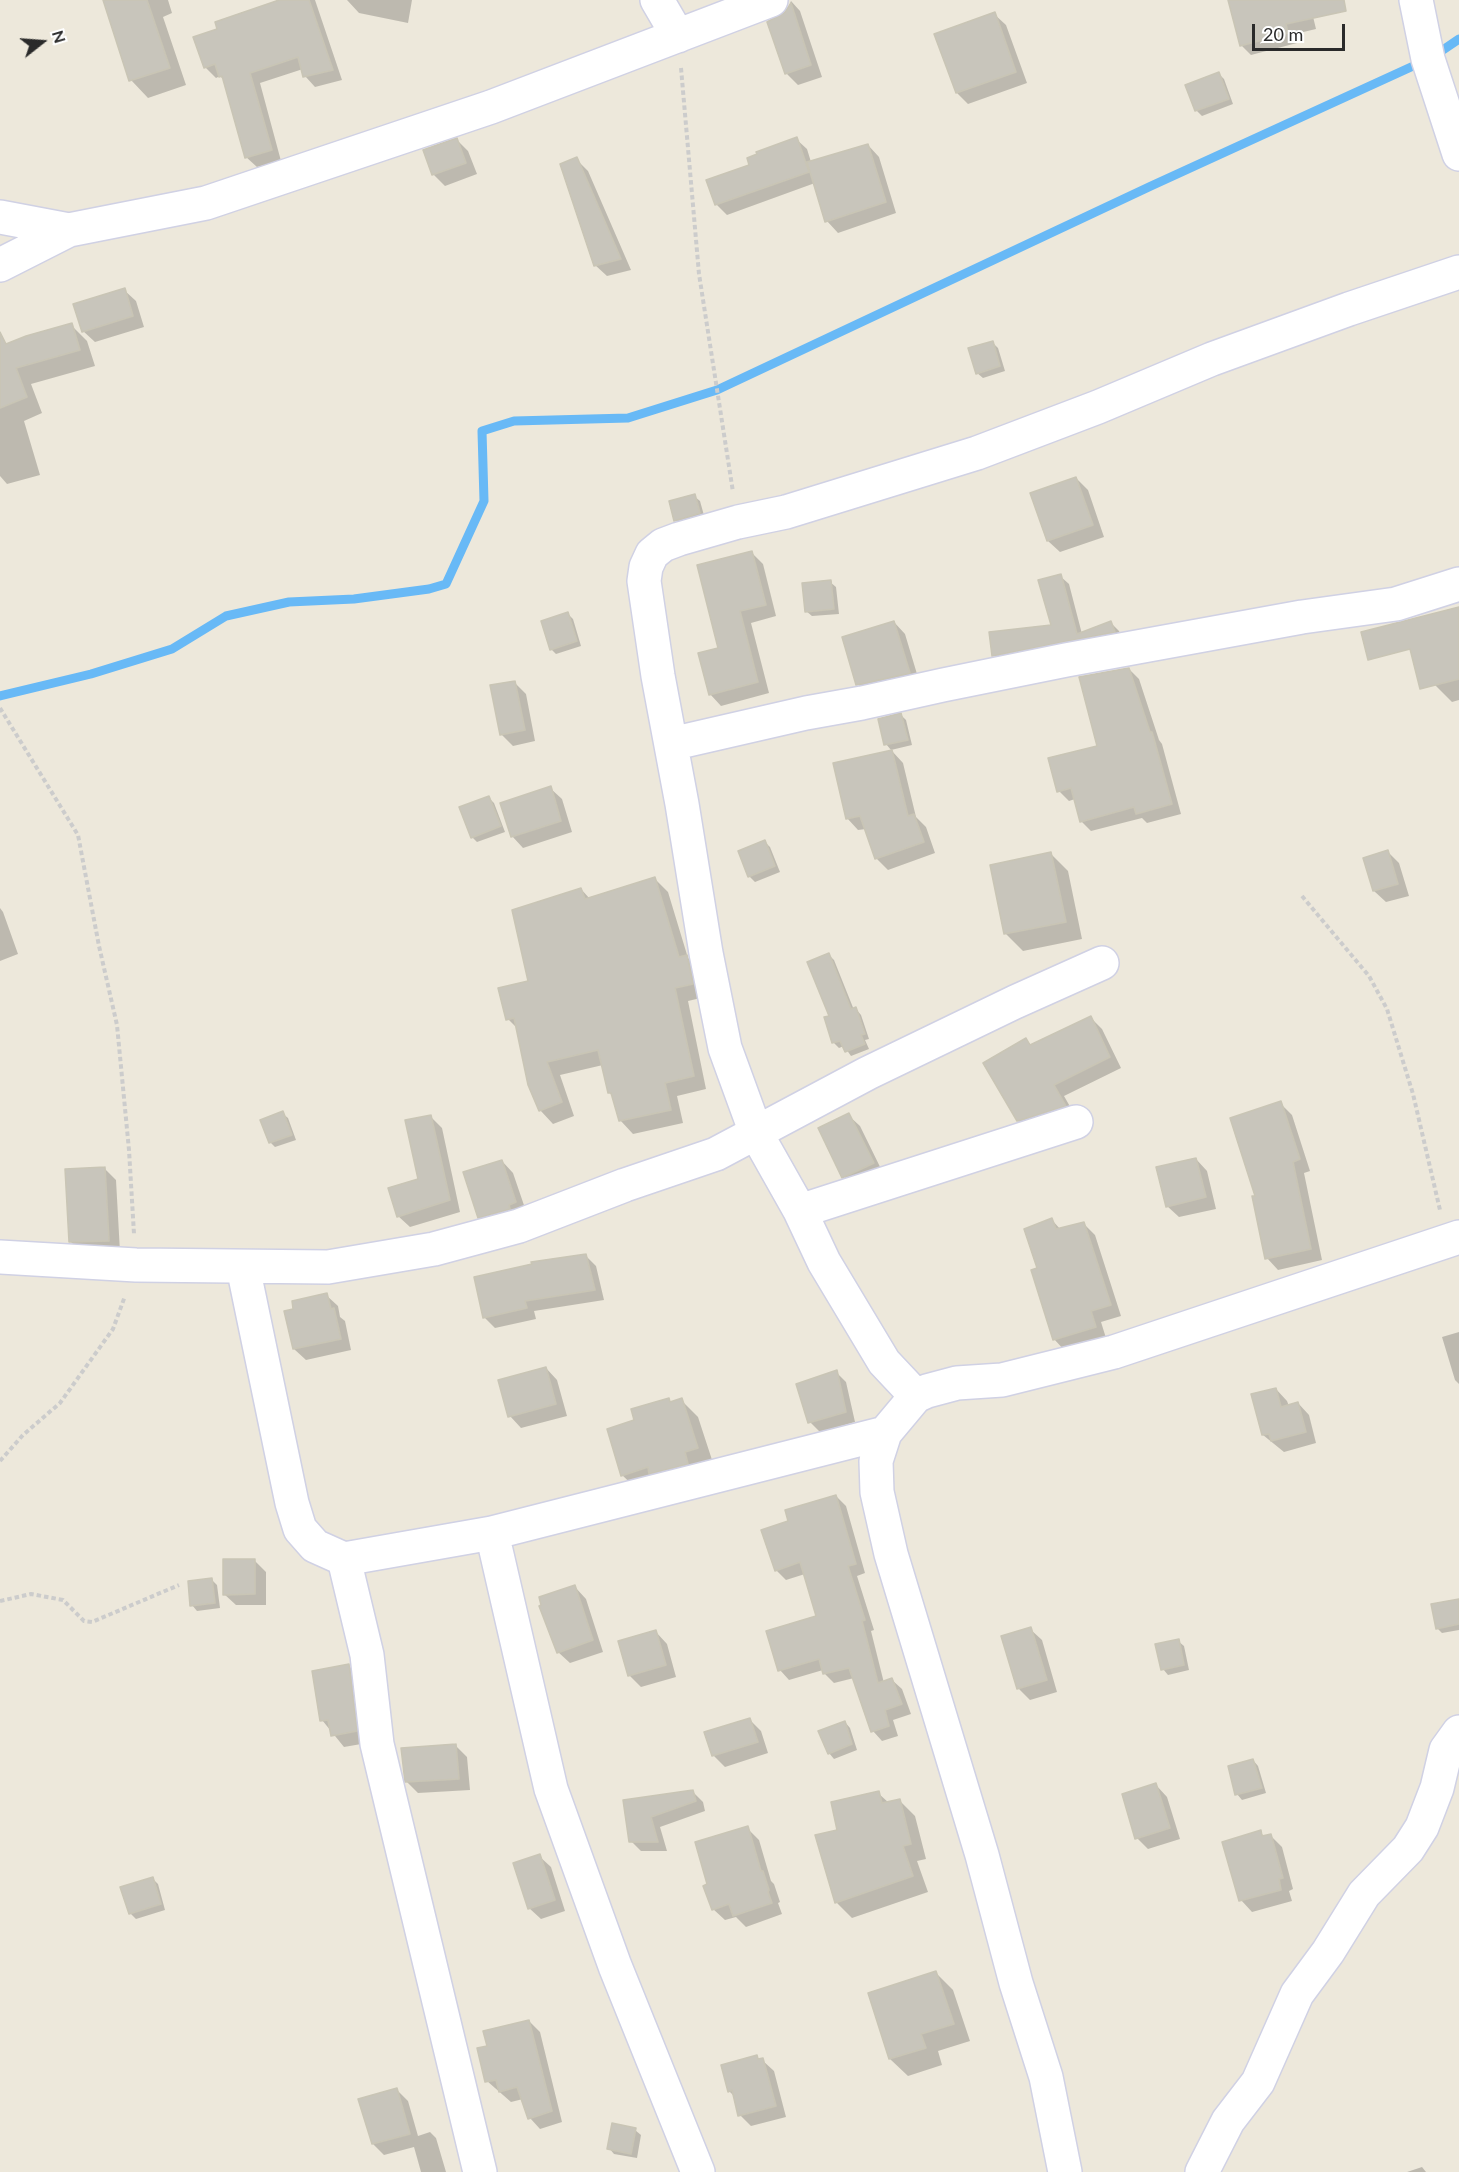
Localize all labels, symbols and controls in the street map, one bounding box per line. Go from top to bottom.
north arrow [12,12,72,72]
scale bar [1255,12,1348,50]
text: 20 m [1263,23,1303,45]
text: N [49,28,71,45]

